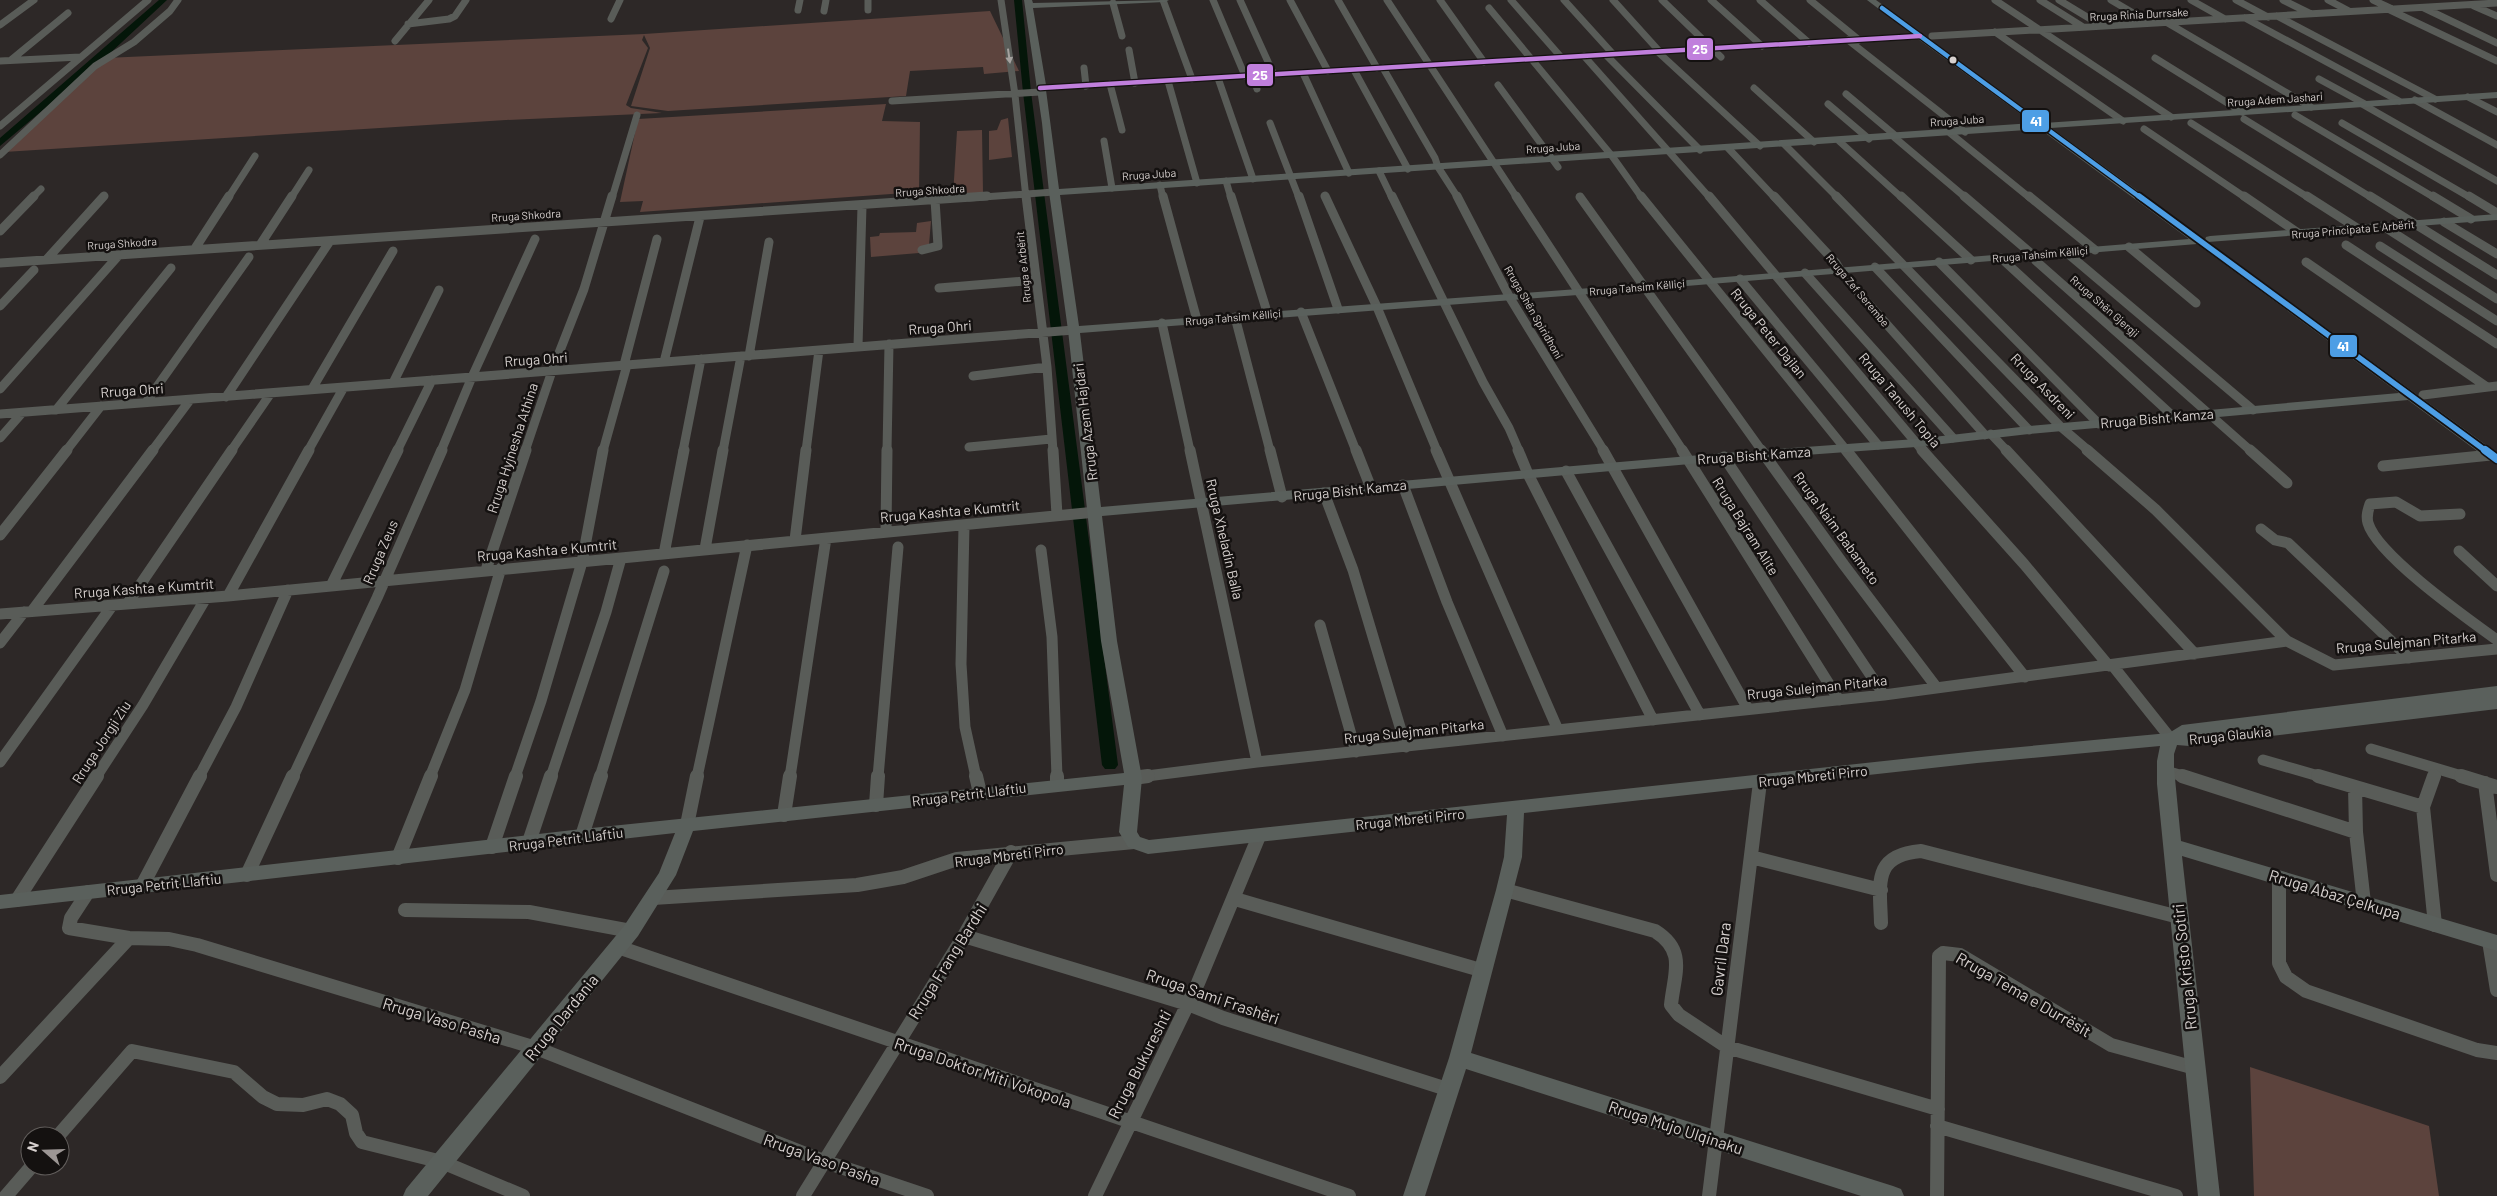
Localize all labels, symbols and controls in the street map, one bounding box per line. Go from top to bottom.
street label: Rruga Rinia Durrsake [2089,5,2189,23]
line badge: 25 [1686,37,1714,61]
text: 25 [1692,40,1708,57]
one-way arrow [1005,48,1013,64]
unlabelled marker [1948,55,1958,65]
line badge: 25 [1246,63,1274,87]
text: 25 [1252,66,1268,83]
street label: Rruga Adem Jashari [2227,89,2323,109]
line badge: 41 [2021,109,2050,133]
street label: Rruga Juba [1930,112,1984,128]
text: 41 [2030,112,2042,129]
street label: Rruga Juba [1526,139,1580,155]
street label: Rruga Juba [1122,166,1176,182]
street label: Rruga Shkodra [895,181,965,199]
street label: Rruga Shkodra [491,206,561,224]
street label: Rruga Principata E Arbërit [2291,217,2415,241]
street label: Rruga e Arbërit [1013,231,1033,303]
street label: Rruga Shkodra [87,234,157,252]
street label: Rruga Tahsim Këlliçi [1992,243,2089,265]
street label: Rruga Zef Serembe [1824,251,1892,329]
street label: Rruga Shën Spiridhoni [1502,263,1566,361]
street label: Rruga Shën Gjergji [2068,272,2142,340]
street label: Rruga Tahsim Këlliçi [1589,276,1686,298]
street label: Rruga Peter Dajlan [1727,284,1811,382]
street label: Rruga Tahsim Këlliçi [1185,306,1282,328]
street label: Rruga Ohri [908,316,972,338]
line badge: 41 [2329,334,2358,358]
text: 41 [2337,337,2349,354]
street label: Rruga Ohri [504,348,568,370]
street label: Rruga Tanush Topia [1855,349,1945,451]
street label: Rruga Asdreni [2007,349,2079,423]
street label: Rruga Azem Hajdari [1069,362,1101,482]
street label: Rruga Ohri [100,379,164,401]
street label: Rruga Hyjnesha Athina [483,381,541,515]
street label: Rruga Bisht Kamza [2100,405,2214,431]
street label: Rruga Bisht Kamza [1697,443,1811,467]
street label: Rruga Naim Babameto [1790,468,1884,588]
street label: Rruga Bajram Alite [1709,474,1783,578]
street label: Rruga Bisht Kamza [1293,476,1407,504]
street label: Rruga Xheladin Balla [1203,477,1247,601]
street label: Rruga Kashta e Kumtrit [879,496,1021,526]
street label: Rruga Zeus [359,517,401,587]
street label: Rruga Kashta e Kumtrit [476,535,618,565]
street label: Rruga Kashta e Kumtrit [73,575,215,601]
street label: Rruga Sulejman Pitarka [2335,627,2477,657]
street label: Rruga Sulejman Pitarka [1746,671,1888,703]
street label: Rruga Jorgji Ziu [68,697,134,787]
street label: Rruga Sulejman Pitarka [1343,715,1485,747]
street label: Rruga Glaukia [2188,722,2272,748]
street label: Rruga Mbreti Pirro [1758,762,1868,790]
street label: Rruga Petrit Llaftiu [911,779,1027,809]
street label: Rruga Mbreti Pirro [1355,805,1465,833]
street label: Rruga Petrit Llaftiu [508,824,624,854]
street label: Rruga Mbreti Pirro [954,840,1064,870]
street label: Rruga Abaz Çelkupa [2267,865,2403,923]
street label: Rruga Petrit Llaftiu [106,870,222,898]
street label: Rruga Frang Bardhi [904,900,990,1022]
street label: Rruga Kristo Sotiri [2168,903,2200,1031]
street label: Gavril Dara [1706,921,1734,997]
street label: Rruga Tema e Durrësit [1953,948,2095,1040]
street label: Rruga Sami Frashëri [1144,964,1282,1028]
street label: Rruga Dardania [520,970,602,1064]
street label: Rruga Vaso Pasha [381,993,503,1047]
street label: Rruga Bukureshti [1103,1006,1175,1122]
street label: Rruga Doktor Miti Vokopola [892,1033,1074,1111]
street label: Rruga Mujo Ulqinaku [1606,1096,1746,1158]
north arrow [20,1126,70,1176]
street label: Rruga Vaso Pasha [761,1129,883,1189]
text: N [23,1139,42,1154]

